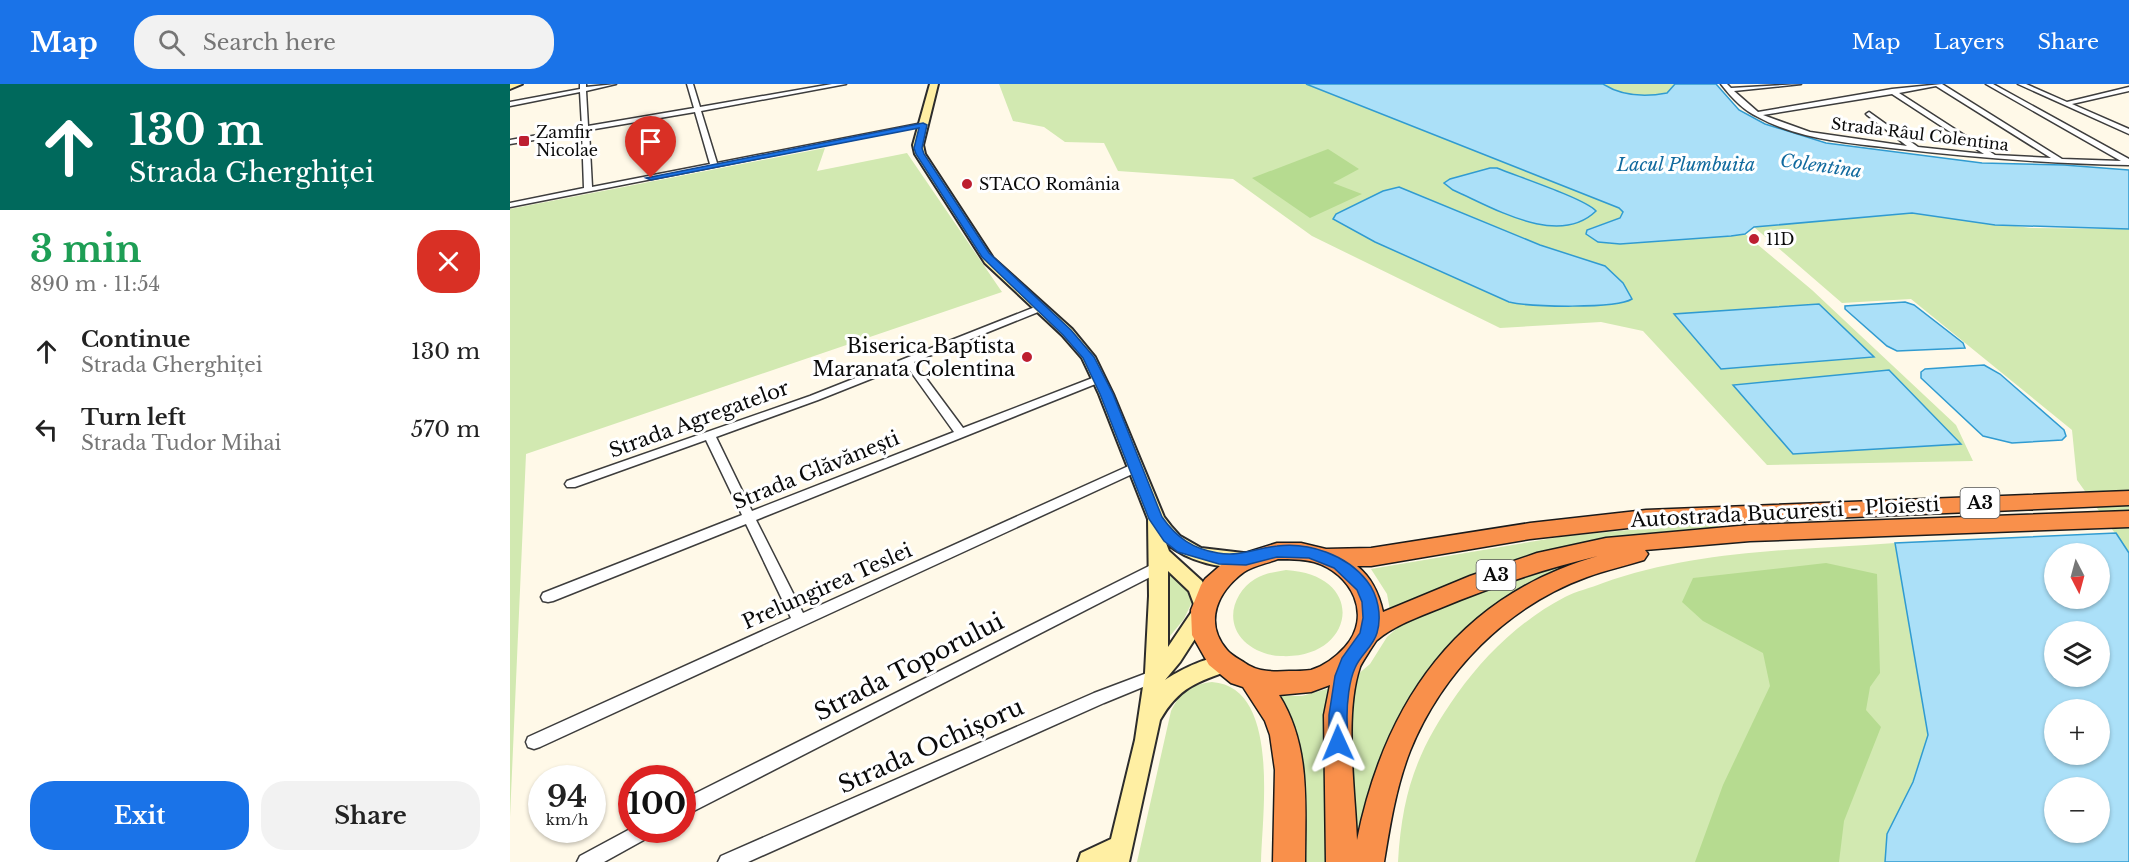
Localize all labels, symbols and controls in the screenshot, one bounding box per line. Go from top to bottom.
search box [134,15,554,69]
text: Map [30,25,98,60]
icon: search [155,26,188,59]
text: Search here [203,29,336,56]
text: Map [1852,29,1901,55]
text: Layers [1934,29,2005,55]
text: Share [2038,29,2099,55]
text: 130 m [129,104,263,156]
icon: ahead [30,108,108,186]
street label: Strada Râul Colentina [1830,113,2010,155]
pin [625,116,676,178]
place label: Zamfir Nicolae [536,122,598,160]
icon: arrive [634,125,667,158]
marker: Zamfir Nicolae [517,134,531,148]
water label: Colentina [1779,149,1863,183]
water label: Lacul Plumbuita [1616,154,1755,176]
text: Strada Gherghiței [129,156,374,189]
place label: STACO România [979,174,1120,194]
marker: STACO România [960,177,974,191]
text: 3 min [30,227,142,272]
place label: 11D [1766,229,1794,249]
button: close [417,230,480,293]
marker: 11D [1747,232,1761,246]
text: 890 m · 11:54 [30,272,160,296]
text: Continue [81,326,190,353]
place label: Biserica Baptista Maranata Colentina [812,334,1016,381]
icon: ahead [30,335,63,368]
text: 130 m [411,338,480,365]
marker: Biserica Baptista Maranata Colentina [1020,350,1034,364]
text: Strada Gherghiței [81,353,263,377]
street label: Strada Agregatelor [606,375,793,463]
text: Turn left [81,404,186,431]
icon: left [30,413,63,446]
text: 570 m [411,416,480,443]
street label: Strada Glăvănești [729,426,903,515]
text: Strada Tudor Mihai [81,431,281,455]
road number: A3 [1960,488,2000,518]
street label: Autostrada Bucuresti - Ploiesti [1629,492,1940,532]
street label: Prelungirea Teslei [739,538,916,634]
north arrow [2044,543,2110,609]
map controls [2044,543,2110,843]
road number: A3 [1476,560,1516,590]
street label: Strada Toporului [809,606,1008,727]
button: layers [2044,621,2110,687]
street label: Strada Ochișoru [834,692,1028,799]
button: + [2044,699,2110,765]
position arrow [1306,711,1370,775]
speed limit sign: 100 [618,765,696,843]
button: − [2044,777,2110,843]
text: 94 [547,778,587,815]
button: Exit [30,781,249,850]
button: Share [261,781,480,850]
text: km/h [546,810,588,829]

